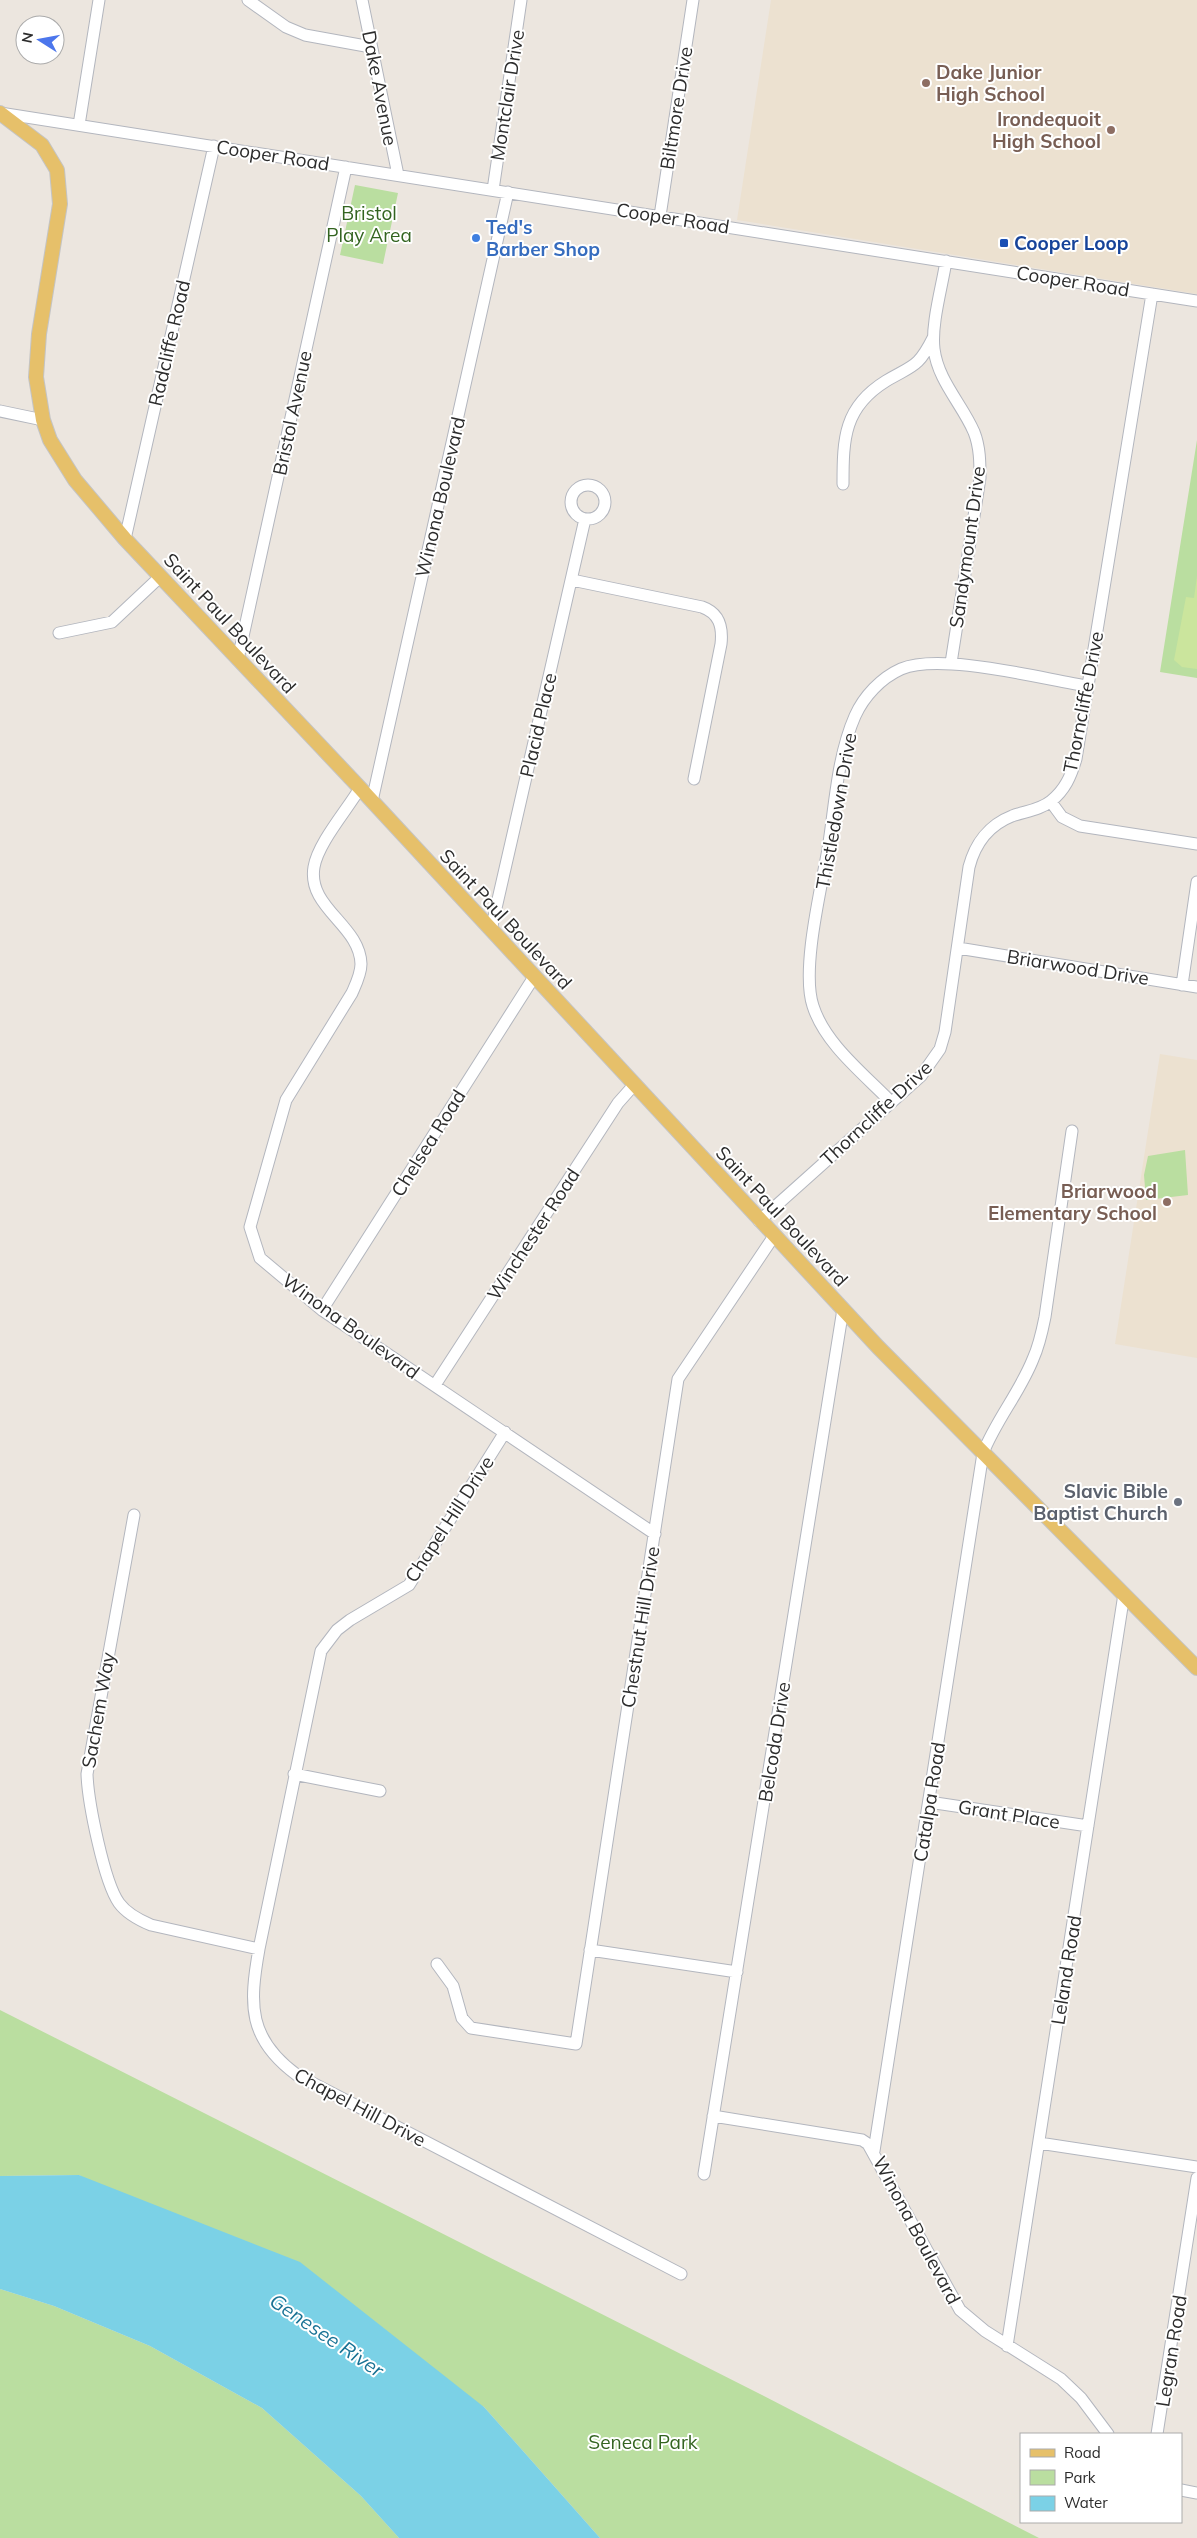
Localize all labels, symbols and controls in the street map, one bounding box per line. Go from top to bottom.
north arrow [15,15,65,65]
street label: Dake Avenue [357,28,403,148]
street label: Montclair Drive [485,28,529,162]
text: N [17,31,37,44]
street label: Biltmore Drive [654,45,698,171]
place label: Dake Junior High School [936,60,1045,106]
marker: Dake Junior High School [920,77,932,89]
place label: Irondequoit High School [992,107,1101,153]
marker: Irondequoit High School [1105,124,1117,136]
street label: Cooper Road [215,134,331,176]
street label: Cooper Road [615,197,731,239]
park label: Bristol Play Area [326,201,412,247]
place label: Ted's Barber Shop [486,215,600,261]
place label: Cooper Loop [1014,231,1129,255]
marker: Ted's Barber Shop [470,232,482,244]
marker: Cooper Loop [998,237,1010,249]
street label: Cooper Road [1015,260,1131,302]
street label: Radcliffe Road [143,278,195,408]
street label: Bristol Avenue [267,349,317,477]
street label: Winona Boulevard [410,414,470,580]
street label: Sandymount Drive [944,465,990,629]
street label: Saint Paul Boulevard [159,548,301,698]
street label: Thorncliffe Drive [1058,629,1108,775]
street label: Placid Place [514,670,562,780]
street label: Thistledown Drive [810,731,862,891]
street label: Saint Paul Boulevard [435,844,577,994]
street label: Briarwood Drive [1005,944,1151,990]
street label: Thorncliffe Drive [815,1055,937,1171]
street label: Chelsea Road [386,1085,470,1201]
street label: Saint Paul Boulevard [711,1141,853,1291]
street label: Winchester Road [481,1164,585,1304]
place label: Briarwood Elementary School [988,1179,1157,1225]
marker: Briarwood Elementary School [1161,1196,1173,1208]
street label: Winona Boulevard [278,1268,424,1384]
street label: Chapel Hill Drive [399,1451,499,1587]
place label: Slavic Bible Baptist Church [1033,1479,1168,1525]
marker: Slavic Bible Baptist Church [1172,1496,1184,1508]
street label: Chestnut Hill Drive [615,1545,665,1709]
street label: Sachem Way [76,1650,120,1770]
street label: Belcoda Drive [753,1680,795,1804]
street label: Catalpa Road [908,1740,950,1864]
street label: Grant Place [956,1794,1062,1834]
street label: Leland Road [1045,1914,1087,2026]
street label: Chapel Hill Drive [290,2062,430,2152]
street label: Winona Boulevard [868,2152,966,2308]
water label: Genesee River [265,2288,389,2383]
street label: Legran Road [1150,2293,1192,2409]
park label: Seneca Park [588,2430,698,2454]
legend [1020,2433,1182,2523]
text: Road [1064,2443,1101,2462]
text: Park [1064,2468,1096,2487]
text: Water [1064,2493,1108,2512]

